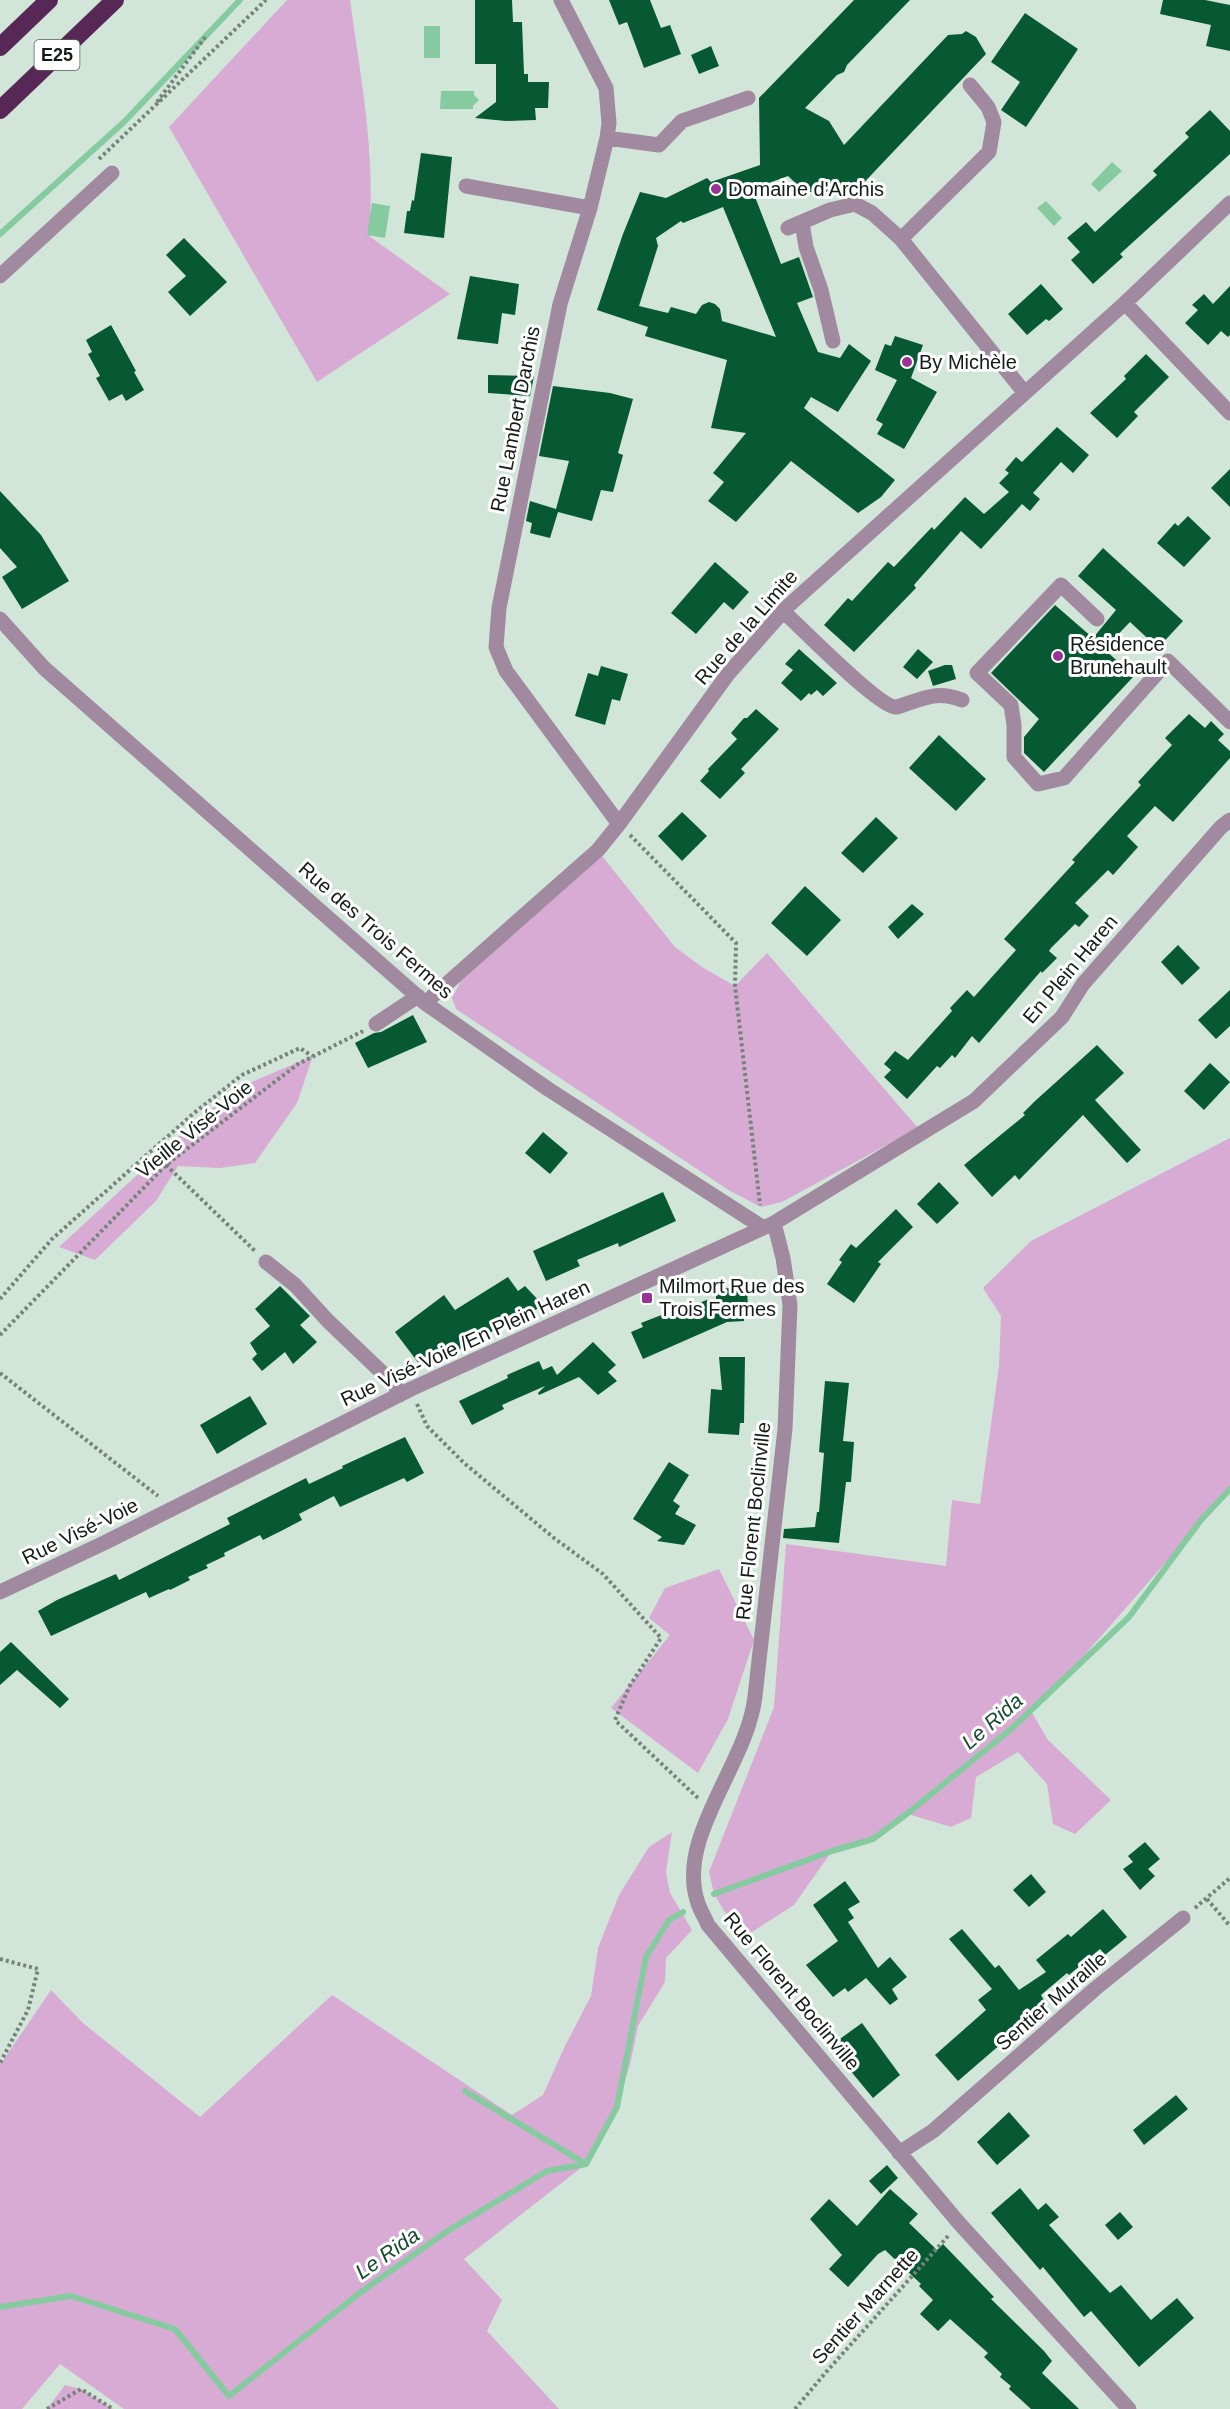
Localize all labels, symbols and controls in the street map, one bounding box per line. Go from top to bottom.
road number: E25 [34,40,80,70]
place label: Domaine d'Archis [728,178,884,200]
marker: Domaine d'Archis [709,182,723,196]
street label: Rue Lambert Darchis [486,324,544,514]
place label: By Michèle [919,351,1017,373]
marker: By Michèle [900,355,914,369]
street label: Rue de la Limite [690,565,802,689]
place label: Résidence Brunehault [1070,633,1167,678]
marker: Résidence Brunehault [1051,649,1065,663]
street label: Rue des Trois Fermes [295,857,457,1003]
street label: En Plein Haren [1018,910,1122,1028]
street label: Vieille Visé-Voie [132,1076,256,1182]
place label: Milmort Rue des Trois Fermes [659,1275,805,1320]
street label: Rue Visé-Voie /En Plein Haren [337,1276,593,1410]
marker: Milmort Rue des Trois Fermes [640,1291,654,1305]
street label: Rue Florent Boclinville [732,1421,774,1621]
street label: Rue Visé-Voie [18,1493,142,1569]
water label: Le Rida [957,1689,1027,1753]
street label: Rue Florent Boclinville [720,1908,864,2074]
street label: Sentier Muraille [991,1947,1111,2055]
water label: Le Rida [351,2223,423,2283]
street label: Sentier Marnette [807,2244,923,2368]

